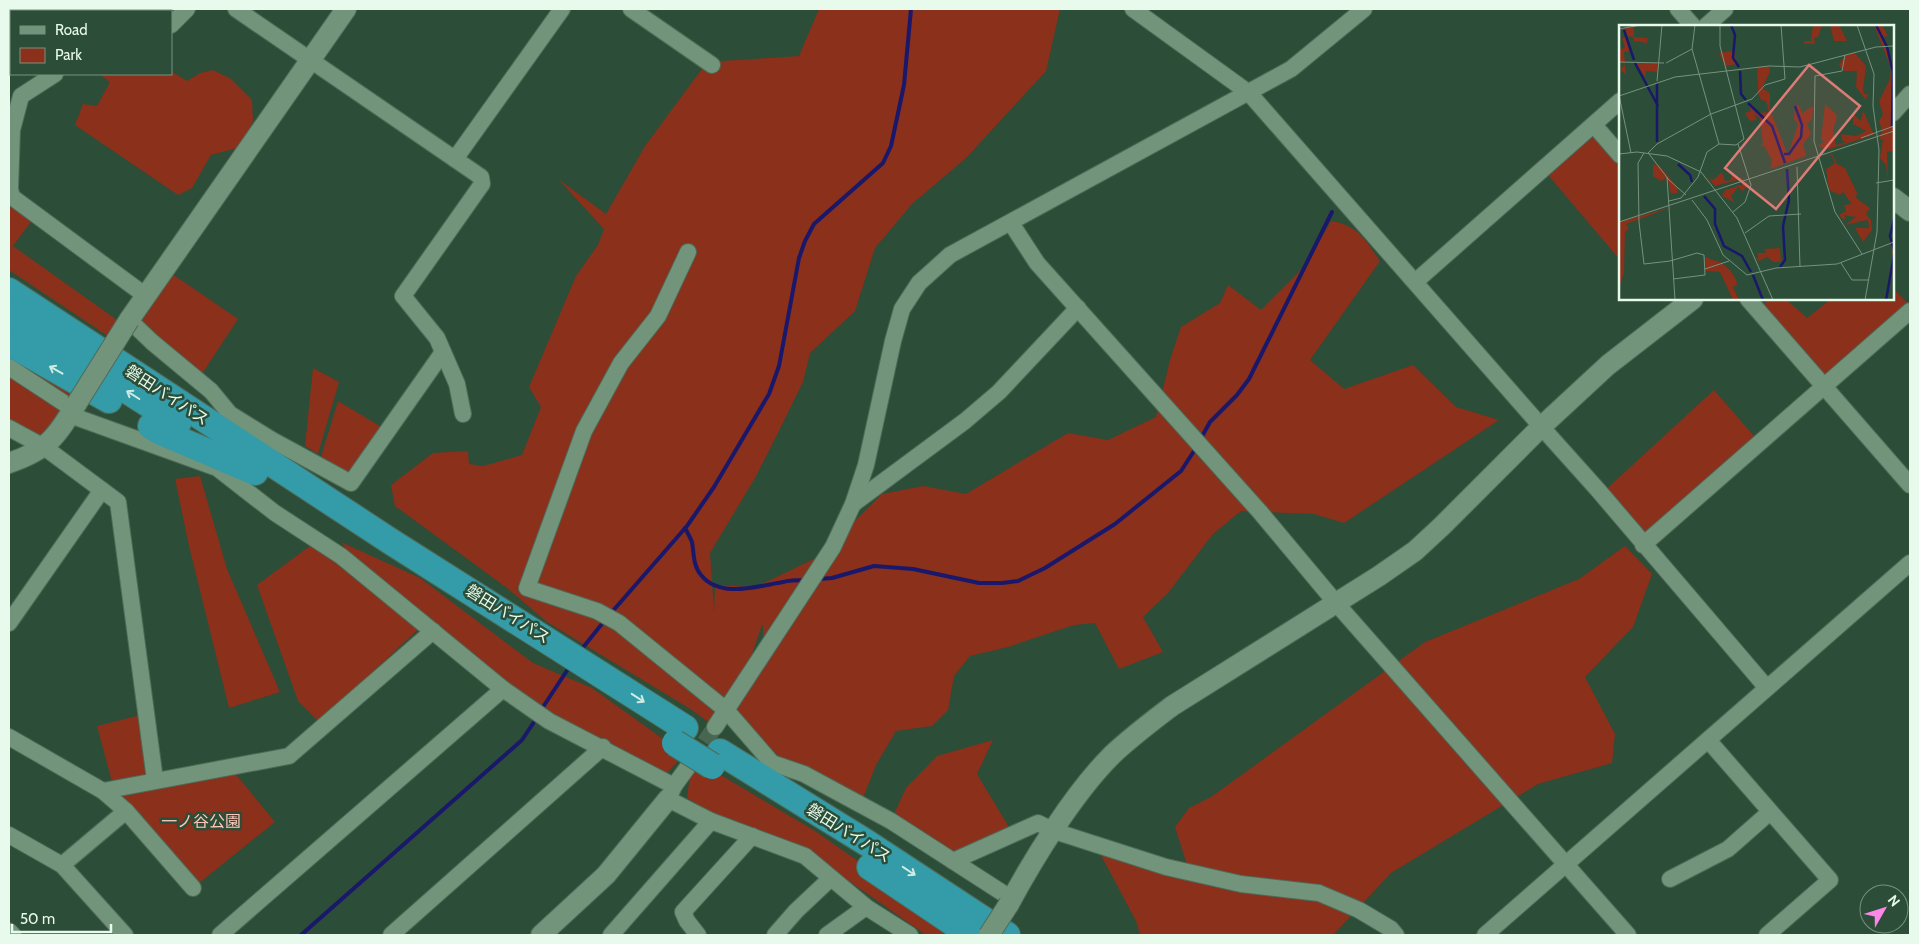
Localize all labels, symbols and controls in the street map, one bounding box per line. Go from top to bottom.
legend [10,10,172,75]
text: Road [55,21,88,39]
inset map [1619,25,1894,300]
text: Park [55,46,82,64]
street label: 磐田バイパス [122,361,212,429]
one-way arrow [49,365,64,375]
one-way arrow [127,390,141,400]
street label: 磐田バイパス [462,581,554,647]
one-way arrow [630,693,644,703]
street label: 磐田バイパス [803,800,895,866]
park label: 一ノ谷公園 [161,812,241,831]
one-way arrow [902,867,916,877]
north arrow [1859,884,1909,934]
text: N [1884,891,1904,910]
scale bar [12,902,111,934]
text: 50 m [20,910,55,928]

